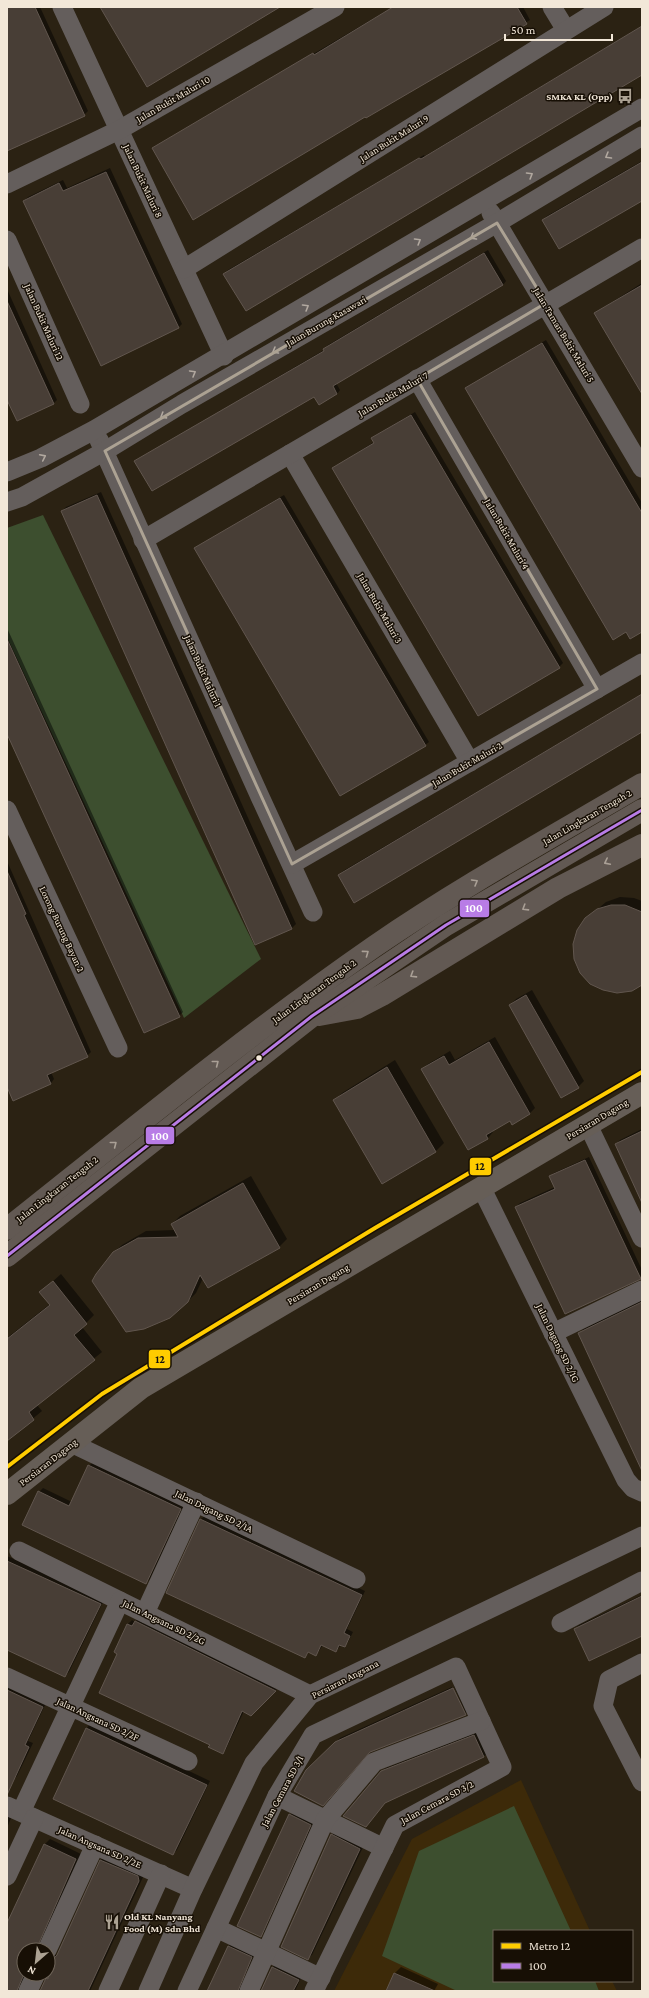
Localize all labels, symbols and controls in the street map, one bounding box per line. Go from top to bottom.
scale bar [505,16,612,42]
text: 50 m [511,23,536,37]
street label: Jalan Bukit Maluri 10 [133,73,212,125]
bus stop icon: SMKA KL (Opp) [616,87,634,105]
place label: SMKA KL (Opp) [546,91,613,103]
street label: Jalan Bukit Maluri 9 [357,112,431,164]
street label: Jalan Bukit Maluri 8 [121,142,165,219]
one-way arrow [605,151,612,158]
one-way arrow [526,172,533,180]
one-way arrow [470,232,477,239]
one-way arrow [414,239,421,246]
street label: Jalan Bukit Maluri 12 [22,281,66,362]
street label: Jalan Taman Bukit Maluri 5 [531,285,597,385]
street label: Jalan Burung Kasawari [283,293,368,349]
one-way arrow [302,305,309,312]
one-way arrow [272,346,279,353]
street label: Jalan Bukit Maluri 7 [355,369,430,419]
one-way arrow [189,371,196,378]
one-way arrow [160,412,167,419]
one-way arrow [38,454,46,462]
street label: Jalan Bukit Maluri 4 [482,496,532,571]
street label: Jalan Bukit Maluri 3 [355,570,405,645]
street label: Jalan Bukit Maluri 1 [182,632,224,709]
street label: Jalan Bukit Maluri 2 [429,739,504,789]
street label: Jalan Lingkaran Tengah 2 [540,787,634,847]
one-way arrow [604,858,612,865]
one-way arrow [471,880,478,887]
street label: Lorong Burung Bayan 2 [37,884,87,974]
line badge: 100 [459,899,490,918]
text: 100 [465,902,483,914]
one-way arrow [522,904,529,911]
one-way arrow [362,950,369,958]
street label: Jalan Lingkaran Tengah 2 [269,957,358,1026]
one-way arrow [410,971,417,978]
unlabelled marker [254,1053,264,1063]
one-way arrow [212,1061,219,1068]
street label: Persiaran Dagang [564,1096,630,1142]
line badge: 100 [145,1126,175,1145]
text: 100 [151,1130,169,1142]
one-way arrow [110,1141,117,1148]
street label: Jalan Lingkaran Tengah 2 [13,1154,100,1225]
line badge: 12 [469,1157,492,1176]
text: 12 [475,1160,485,1172]
street label: Persiaran Dagang [285,1261,351,1307]
street label: Jalan Dagang SD 2/1G [534,1301,582,1384]
line badge: 12 [148,1349,171,1369]
text: 12 [155,1353,165,1365]
street label: Persiaran Dagang [17,1436,79,1488]
street label: Jalan Dagang SD 2/1A [172,1487,255,1535]
street label: Jalan Angsana SD 2/2G [120,1597,207,1647]
street label: Persiaran Angsana [310,1657,381,1701]
street label: Jalan Angsana SD 2/2F [54,1695,141,1743]
street label: Jalan Cemara SD 3/1 [258,1754,305,1829]
street label: Jalan Cemara SD 3/2 [398,1778,475,1826]
street label: Jalan Angsana SD 2/2E [56,1823,144,1871]
place label: Old KL Nanyang Food (M) Sdn Bhd [124,1911,201,1935]
restaurant icon: Old KL Nanyang Food (M) Sdn Bhd [103,1913,121,1931]
legend [493,1930,633,1982]
text: Metro 12 [529,1939,570,1953]
north arrow [16,1942,56,1982]
text: 100 [529,1959,547,1973]
text: N [25,1964,37,1978]

